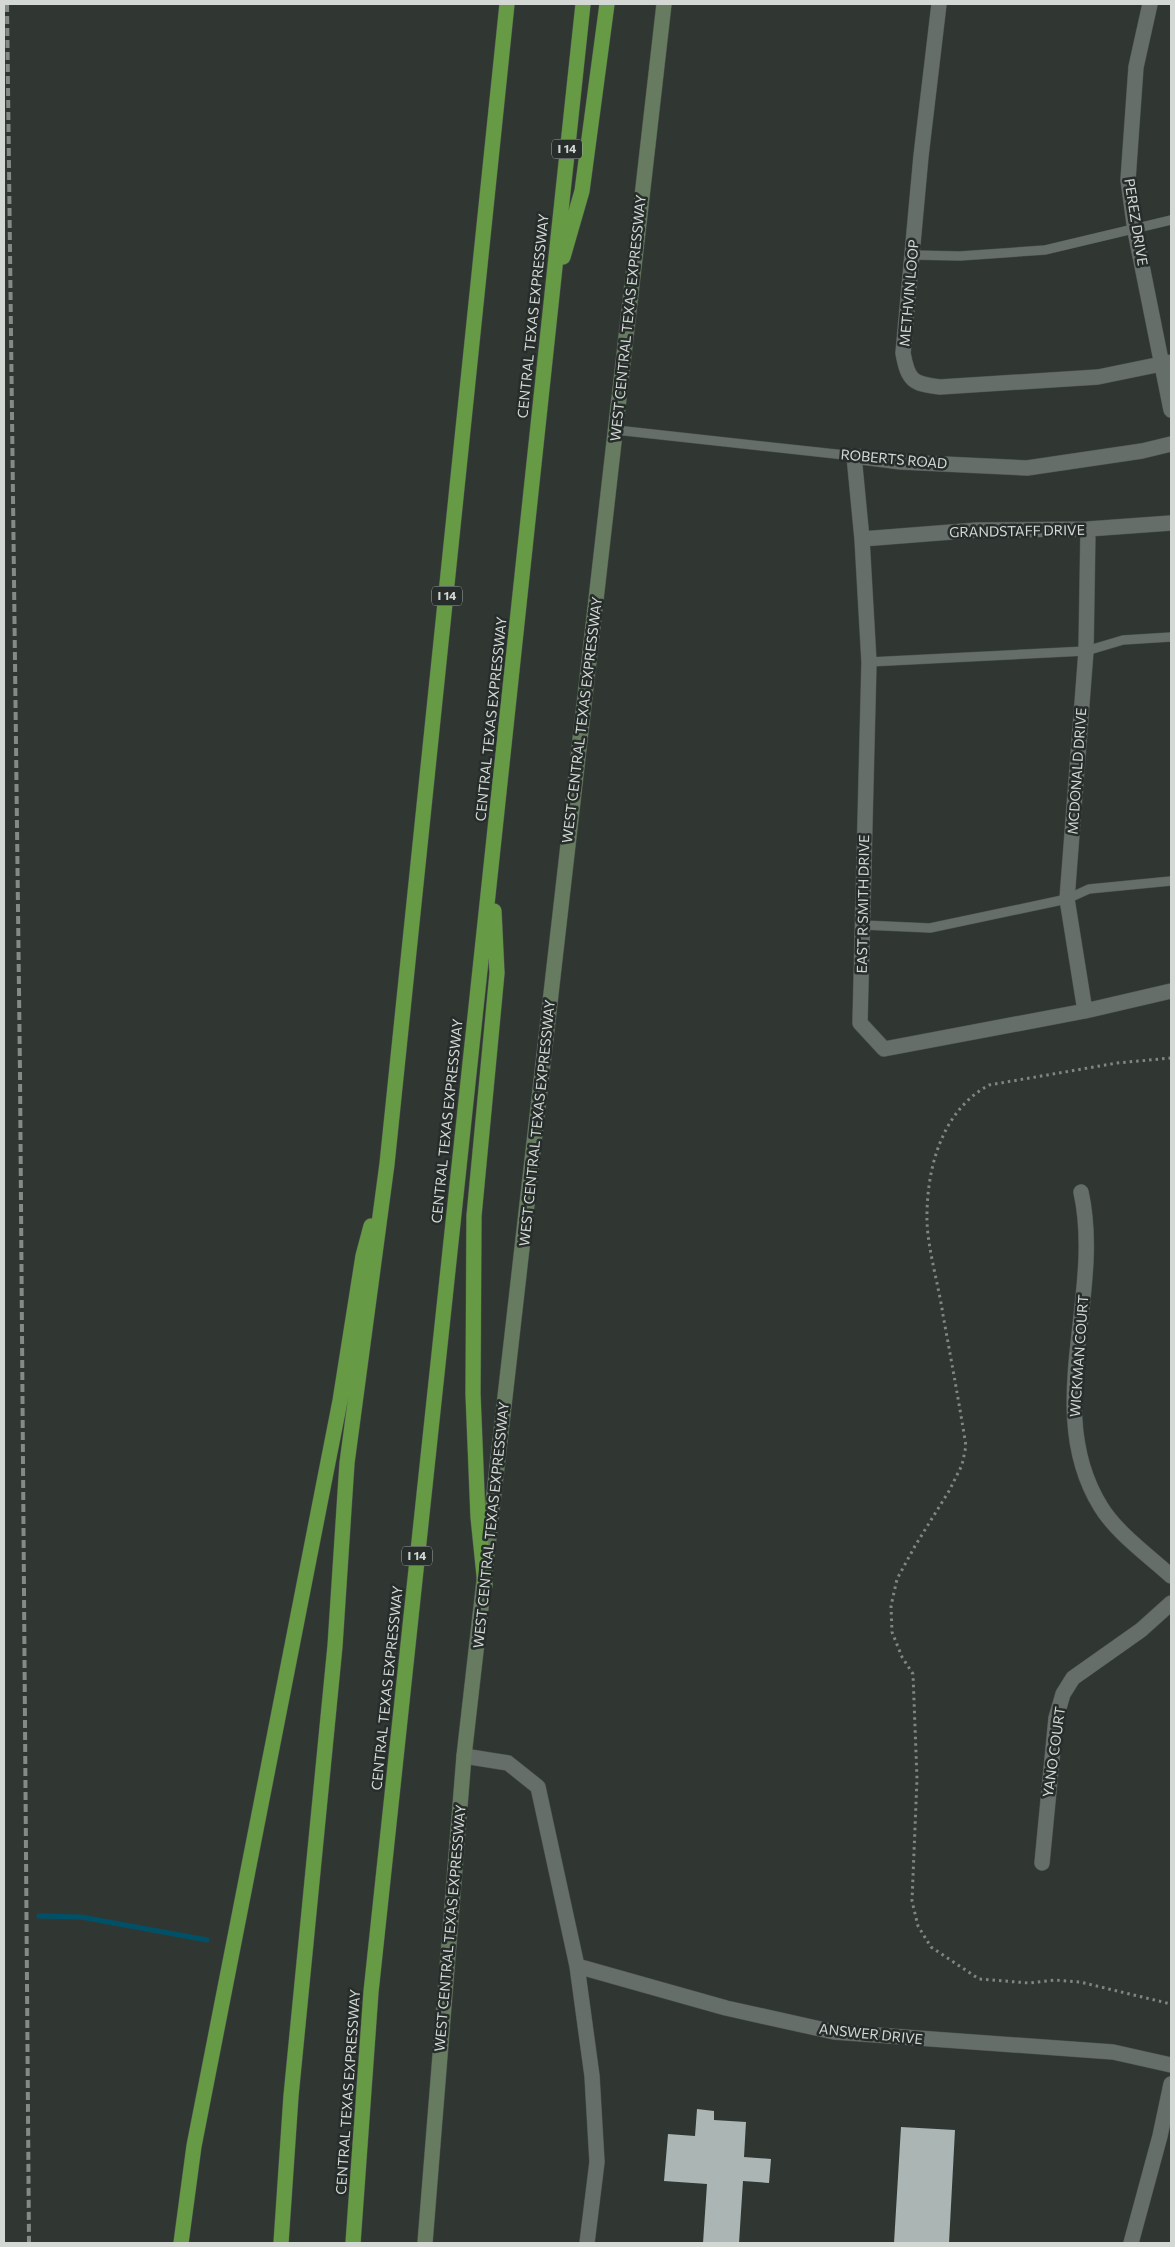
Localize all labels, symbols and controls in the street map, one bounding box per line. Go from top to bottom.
road number: I 14 [552,140,582,158]
street label: PEREZ DRIVE [1121,177,1152,267]
street label: WEST CENTRAL TEXAS EXPRESSWAY [606,194,649,442]
street label: CENTRAL TEXAS EXPRESSWAY [513,213,552,419]
street label: METHVIN LOOP [895,239,922,347]
street label: ROBERTS ROAD [840,445,948,472]
street label: GRANDSTAFF DRIVE [949,521,1085,540]
road number: I 14 [432,586,462,606]
street label: WEST CENTRAL TEXAS EXPRESSWAY [558,596,605,844]
street label: CENTRAL TEXAS EXPRESSWAY [471,616,510,822]
street label: MCDONALD DRIVE [1064,707,1089,835]
street label: EAST R SMITH DRIVE [853,834,872,974]
street label: WEST CENTRAL TEXAS EXPRESSWAY [515,999,558,1247]
street label: CENTRAL TEXAS EXPRESSWAY [427,1018,466,1224]
street label: WICKMAN COURT [1066,1294,1091,1418]
street label: WEST CENTRAL TEXAS EXPRESSWAY [469,1401,512,1649]
road number: I 14 [402,1546,432,1565]
street label: CENTRAL TEXAS EXPRESSWAY [367,1585,406,1791]
street label: YANO COURT [1039,1705,1068,1798]
street label: WEST CENTRAL TEXAS EXPRESSWAY [430,1804,469,2052]
street label: CENTRAL TEXAS EXPRESSWAY [332,1989,363,2195]
street label: ANSWER DRIVE [818,2020,924,2047]

